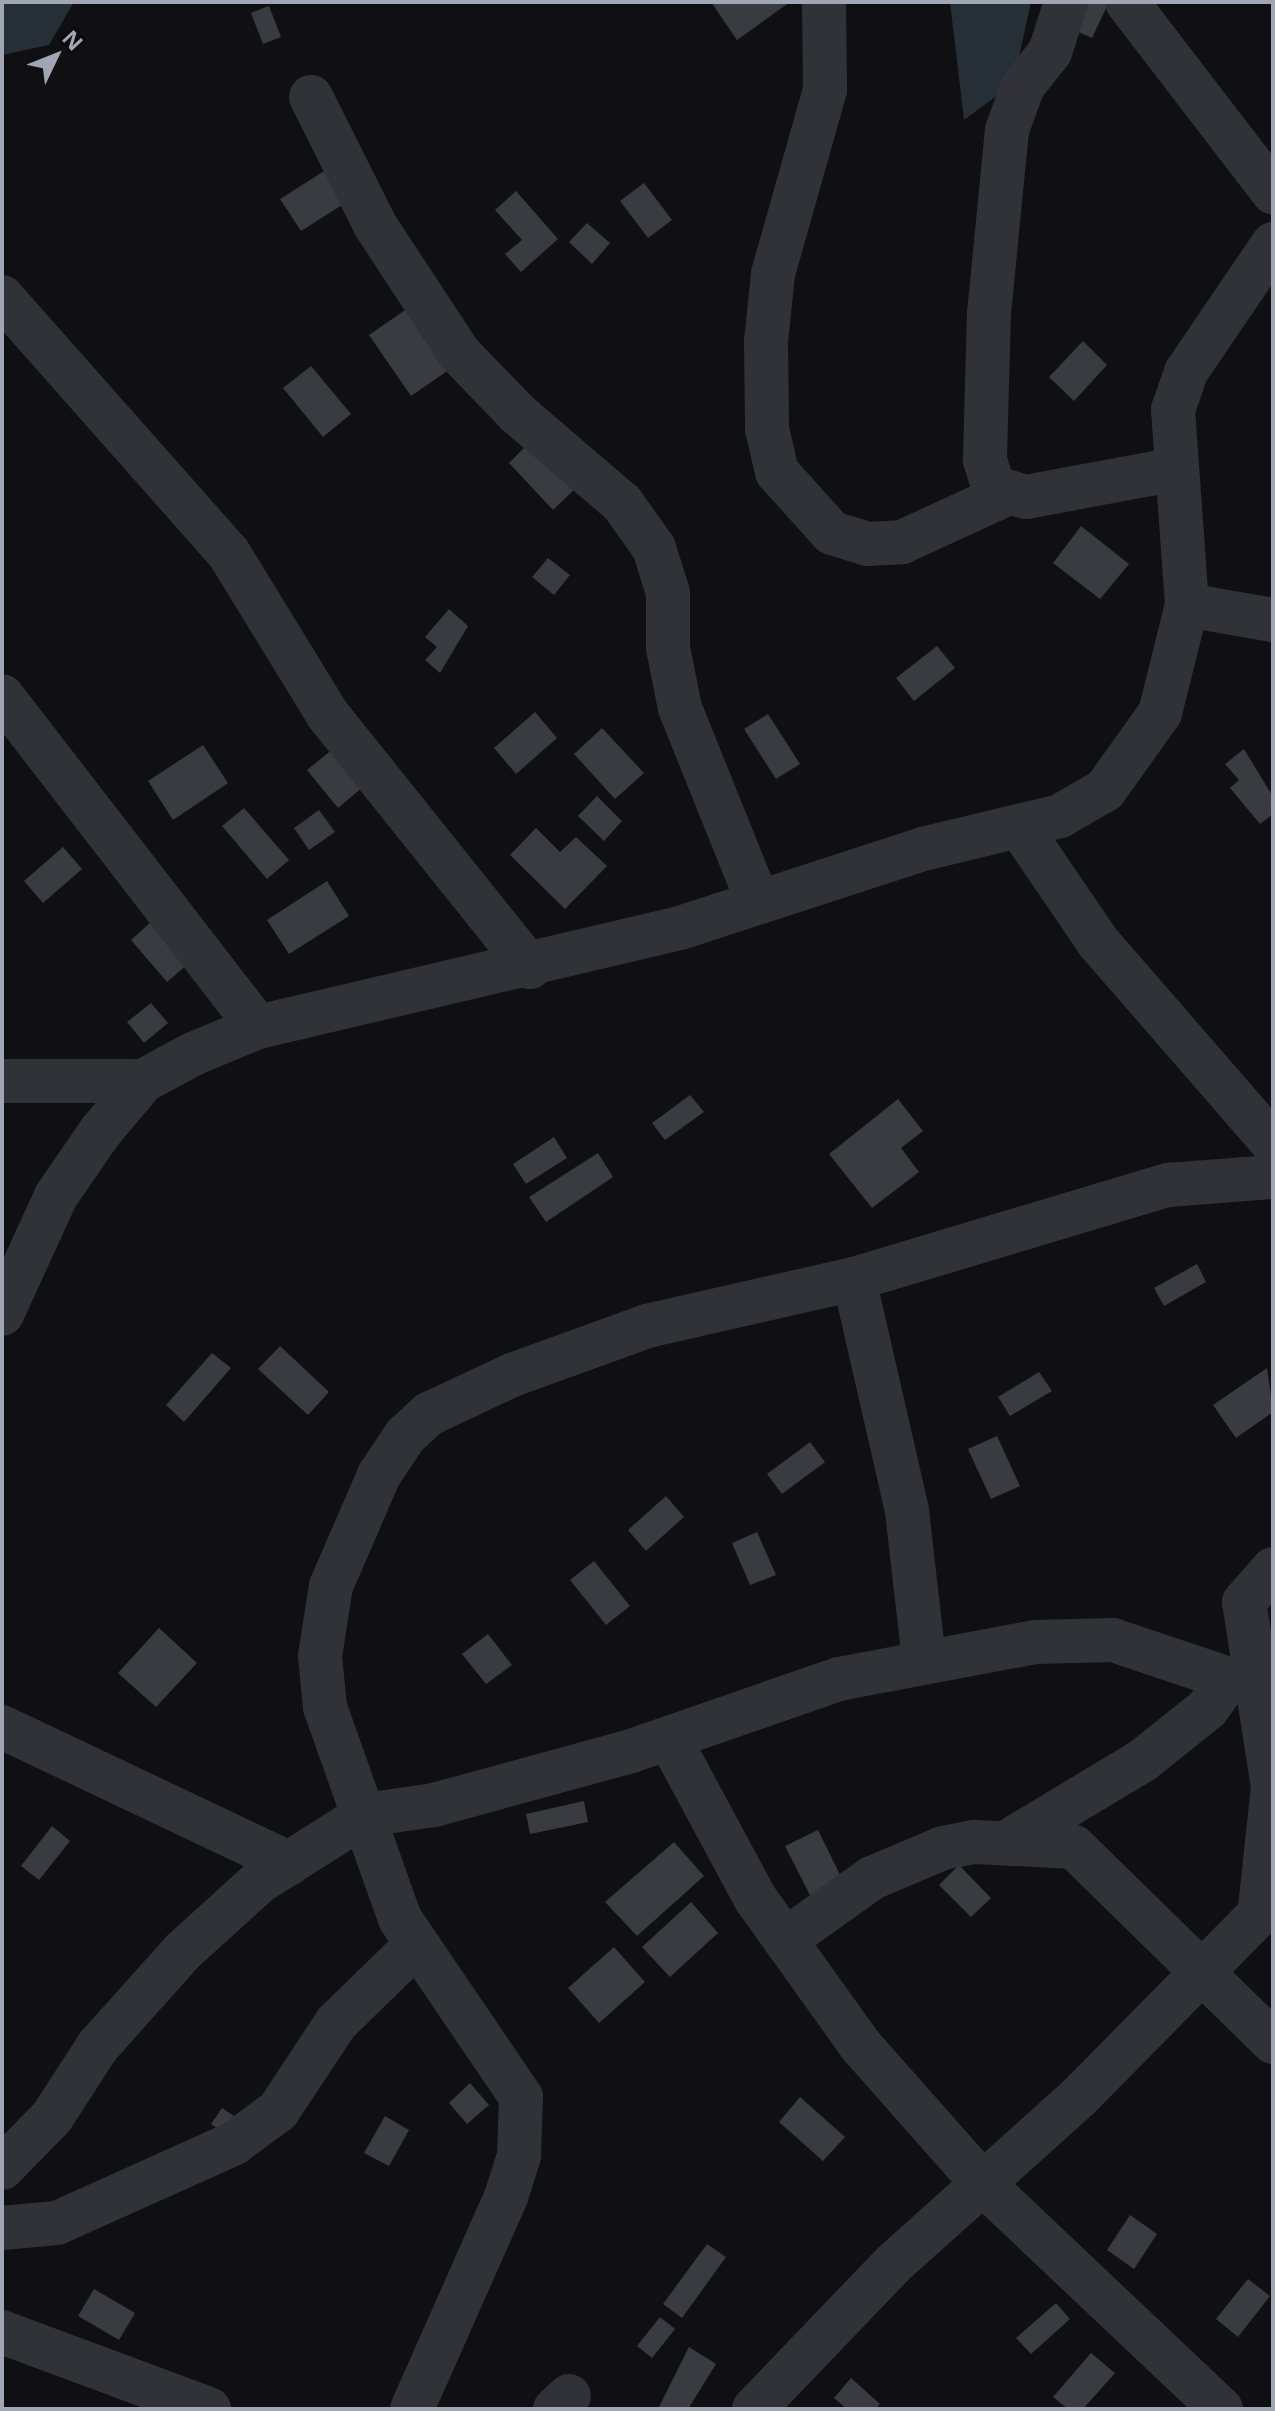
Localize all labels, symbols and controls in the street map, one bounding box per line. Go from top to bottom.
north arrow [16,16,96,96]
text: N [56,23,91,56]

